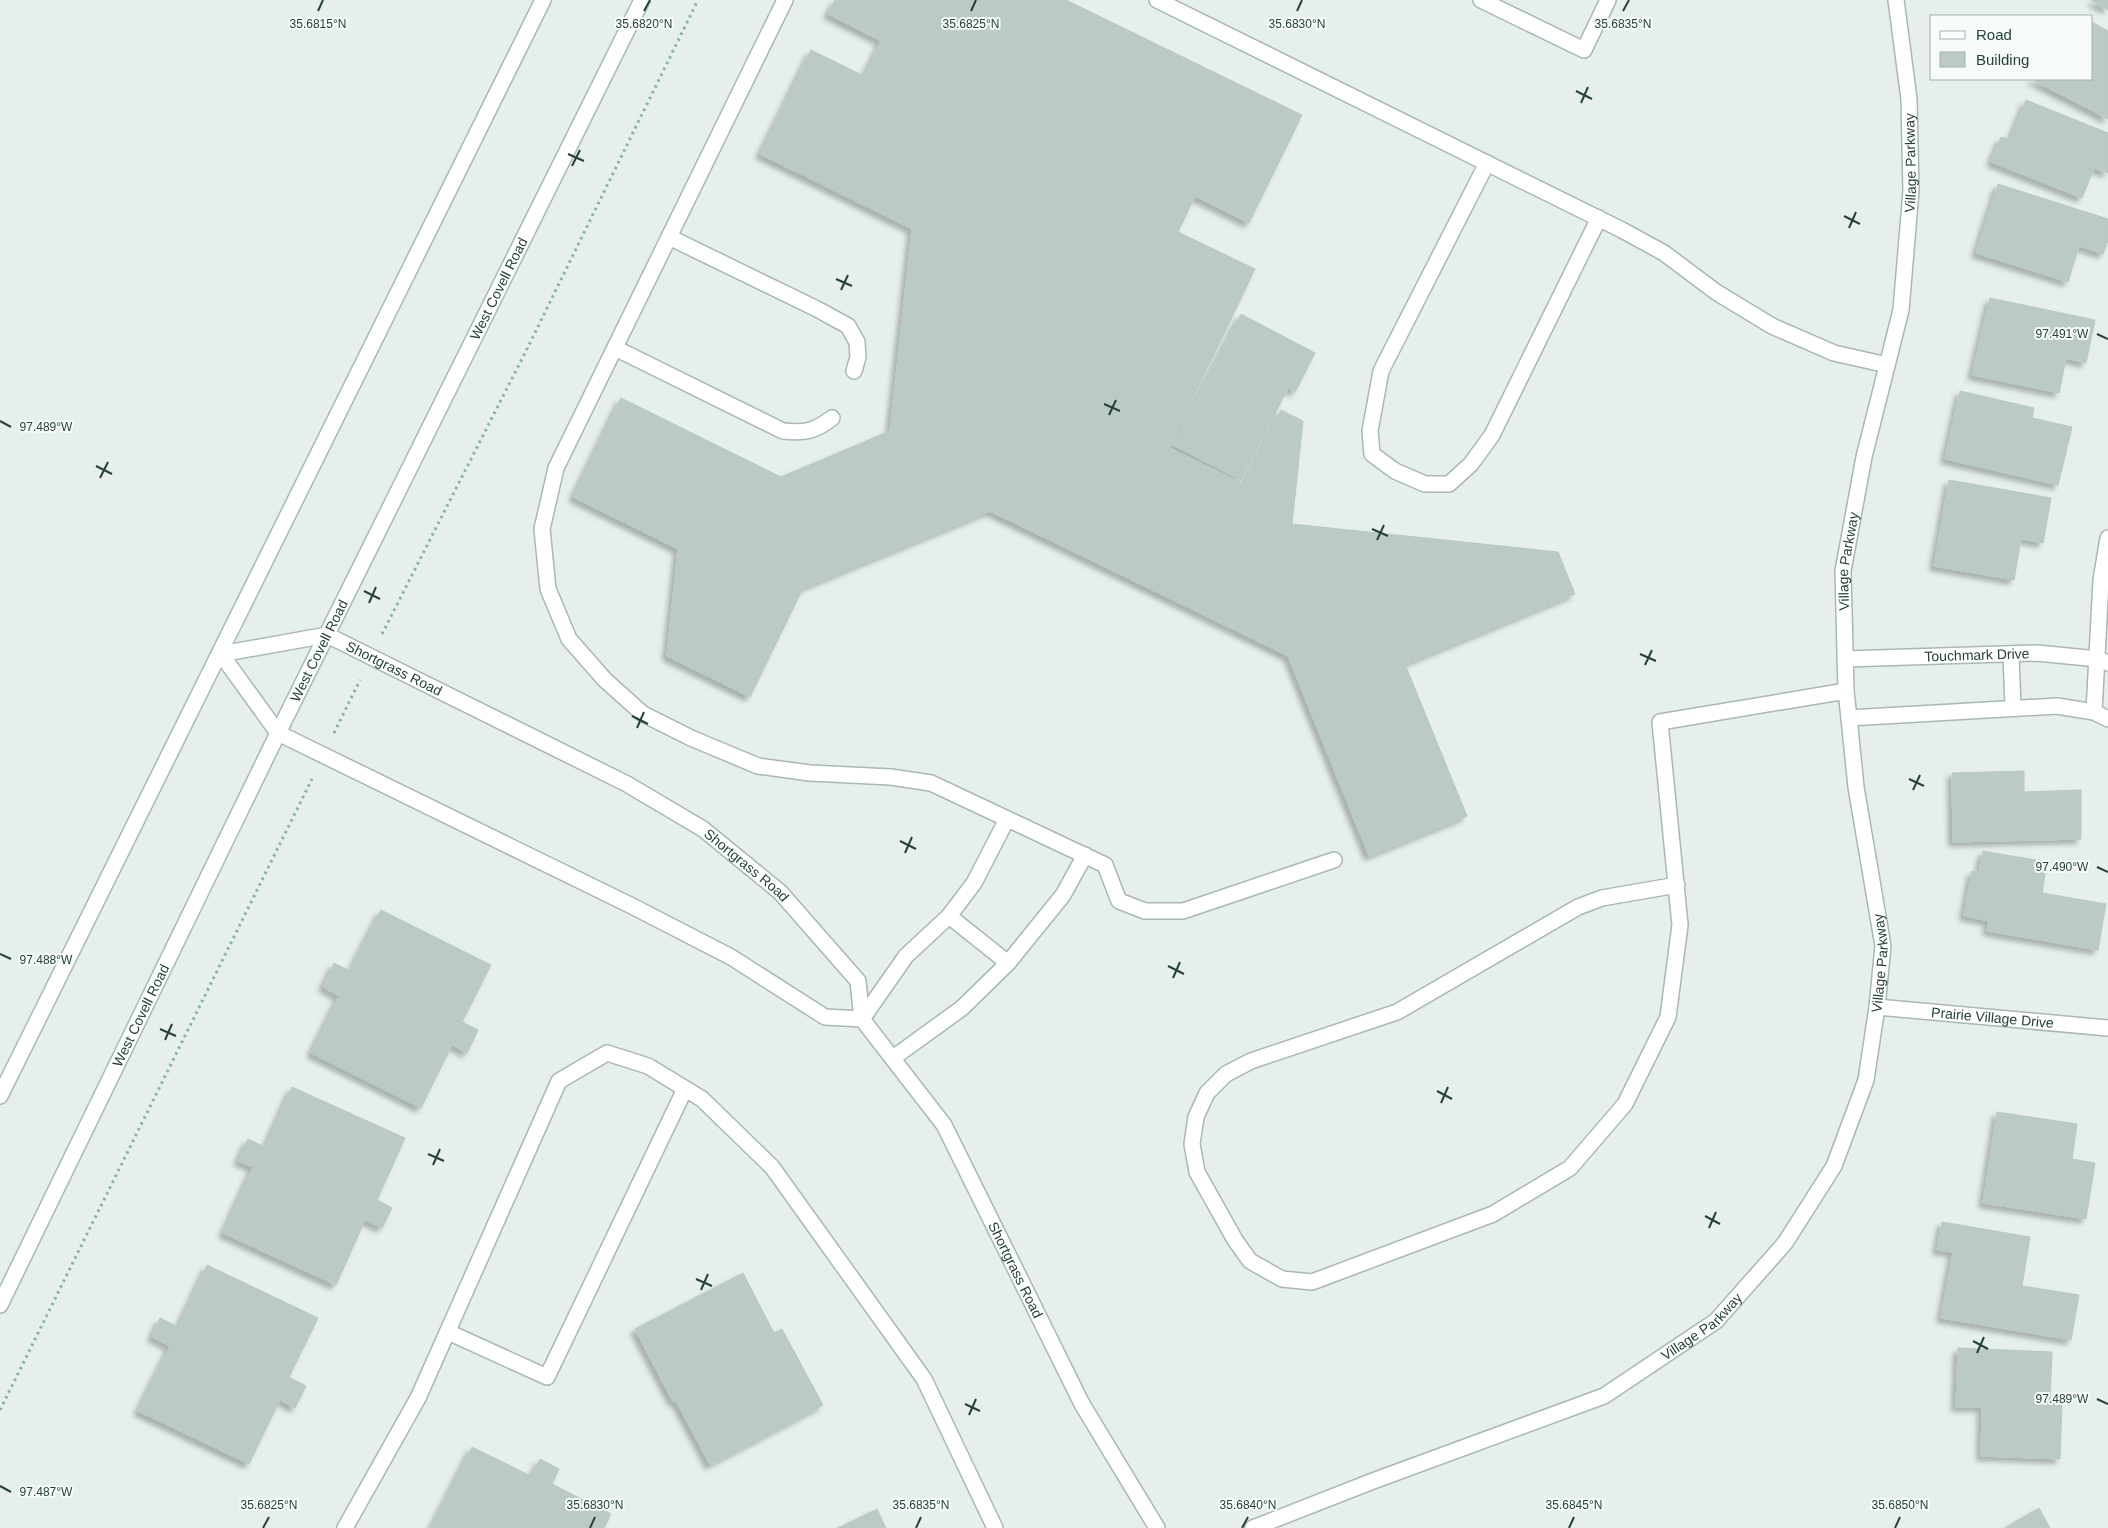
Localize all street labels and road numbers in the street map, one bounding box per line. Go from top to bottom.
street label: Village Parkway [1901,113,1919,213]
street label: West Covell Road [467,235,531,342]
street label: Village Parkway [1835,511,1862,611]
street label: West Covell Road [287,597,351,704]
street label: Shortgrass Road [343,638,445,699]
street label: Touchmark Drive [1924,645,2030,665]
street label: Shortgrass Road [701,825,792,905]
street label: Village Parkway [1868,912,1891,1014]
street label: West Covell Road [109,962,172,1069]
street label: Prairie Village Drive [1931,1004,2055,1031]
street label: Shortgrass Road [985,1219,1046,1321]
street label: Village Parkway [1658,1290,1745,1364]

